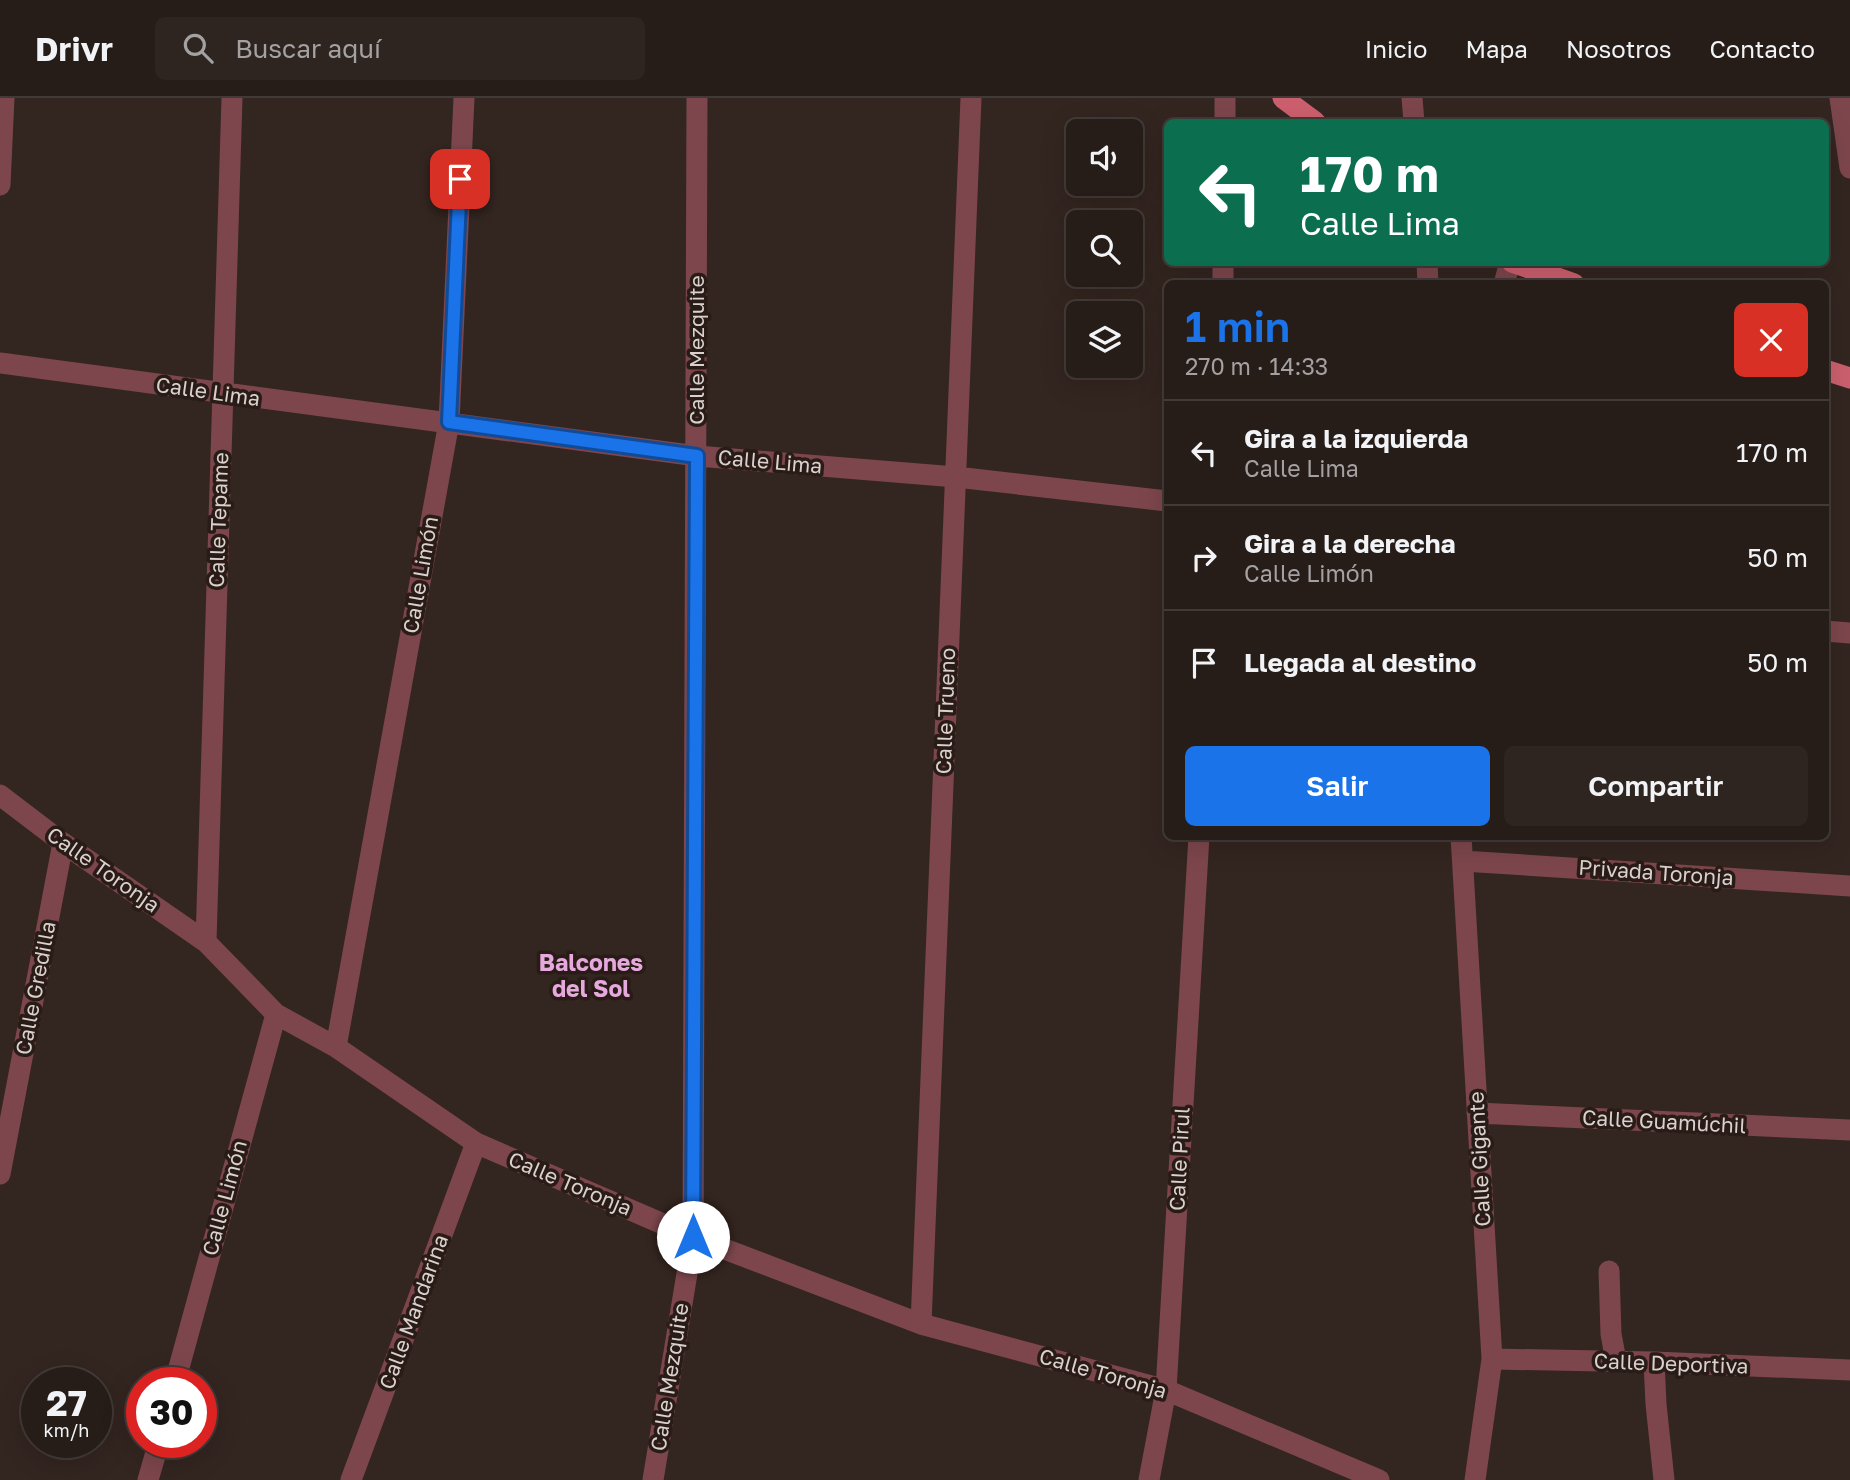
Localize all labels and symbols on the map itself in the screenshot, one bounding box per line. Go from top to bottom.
pin [430,149,490,209]
street label: Calle Mezquite [683,275,709,425]
street label: Calle Lima [154,371,262,411]
street label: Calle Lima [717,443,823,479]
street label: Calle Tepame [203,452,233,588]
street label: Calle Limón [397,514,443,635]
street label: Calle Trueno [930,647,960,775]
street label: Calle Toronja [42,821,165,918]
street label: Privada Toronja [1578,854,1734,890]
street label: Calle Gredilla [9,919,61,1057]
district label: Balcones del Sol [539,948,643,1002]
street label: Calle Gigante [1462,1091,1496,1227]
street label: Calle Guamúchil [1581,1104,1747,1138]
street label: Calle Pirul [1163,1106,1195,1211]
street label: Calle Limón [196,1137,252,1258]
street label: Calle Toronja [505,1145,636,1221]
position arrow [656,1200,730,1274]
street label: Calle Mandarina [373,1231,453,1393]
street label: Calle Mezquite [644,1301,694,1453]
street label: Calle Toronja [1036,1342,1170,1404]
street label: Calle Deportiva [1593,1347,1749,1379]
speed limit sign: 30 [126,1367,217,1458]

